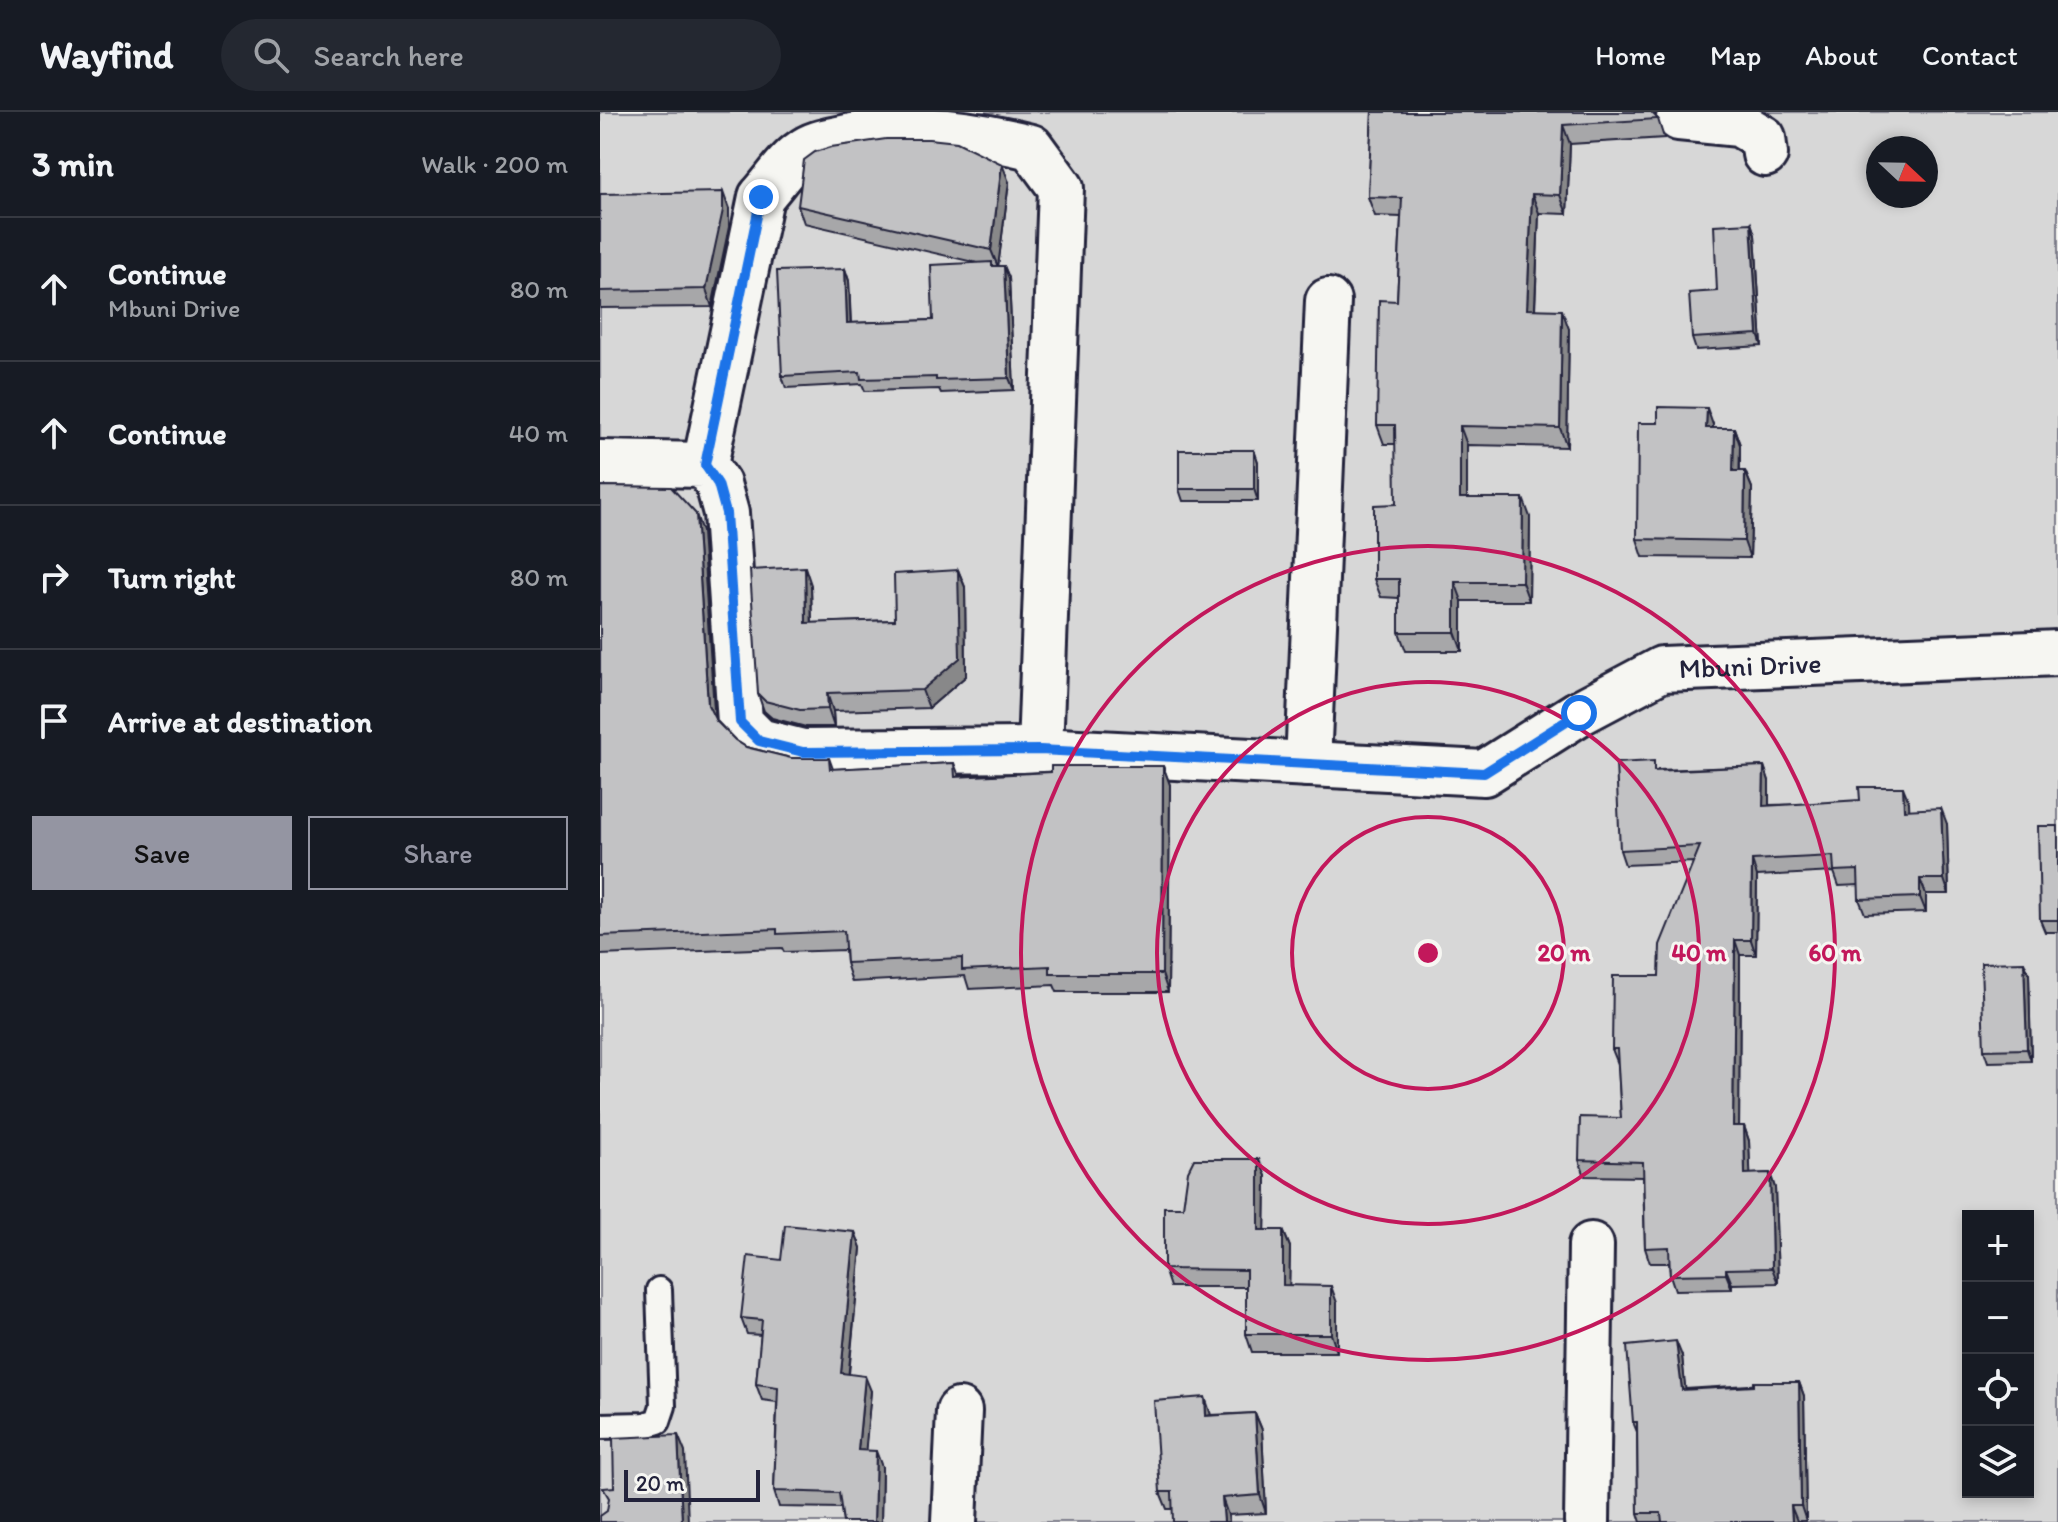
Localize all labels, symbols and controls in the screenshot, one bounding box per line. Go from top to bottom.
search box [221,19,781,91]
text: Wayfind [40,32,173,78]
icon: search [249,33,293,77]
text: Search here [313,37,464,74]
text: Home [1595,38,1666,72]
text: Map [1710,38,1761,72]
text: About [1805,38,1878,72]
text: Contact [1922,38,2018,72]
north arrow [1866,136,1938,208]
text: 3 min [32,144,114,185]
text: Walk · 200 m [421,148,568,180]
route end [743,179,779,215]
text: Continue [108,255,227,292]
icon: ahead [32,267,76,311]
text: 80 m [510,273,568,305]
text: Mbuni Drive [108,292,241,324]
icon: ahead [32,411,76,455]
text: Continue [108,415,227,452]
text: 40 m [509,417,568,449]
icon: right [32,555,76,599]
text: Turn right [108,559,236,596]
text: 80 m [510,561,568,593]
street label: Mbuni Drive [1678,646,1822,685]
route start [1561,695,1597,731]
icon: arrive [32,699,76,743]
text: Arrive at destination [108,703,372,740]
button: Save [32,816,292,890]
button: Share [308,816,568,890]
text: 20 m [1538,938,1591,967]
text: 40 m [1672,938,1727,967]
text: 60 m [1808,938,1862,967]
centre of rings [1414,939,1442,967]
map controls [1962,1210,2034,1498]
button: + [1962,1210,2034,1282]
button: − [1962,1282,2034,1354]
button: locate [1962,1354,2034,1426]
button: layers [1962,1426,2034,1498]
scale bar [624,1466,760,1502]
text: 20 m [636,1470,685,1497]

